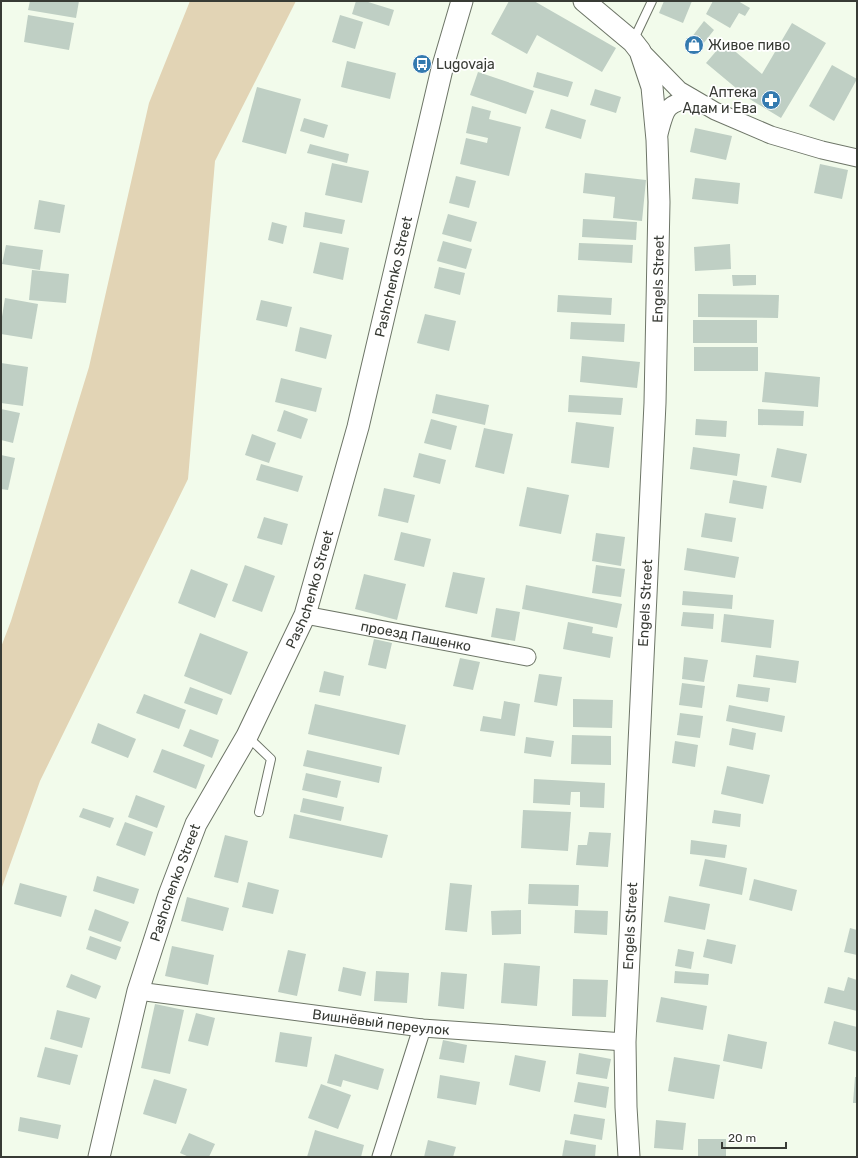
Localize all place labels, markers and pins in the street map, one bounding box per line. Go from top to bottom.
shop icon: Живое пиво [683,34,705,56]
place label: Живое пиво [708,37,790,54]
bus stop icon: Lugovaja [411,53,433,75]
place label: Lugovaja [436,56,495,73]
place label: Аптека Адам и Ева [682,84,757,117]
pharmacy icon: Аптека Адам и Ева [760,89,782,111]

